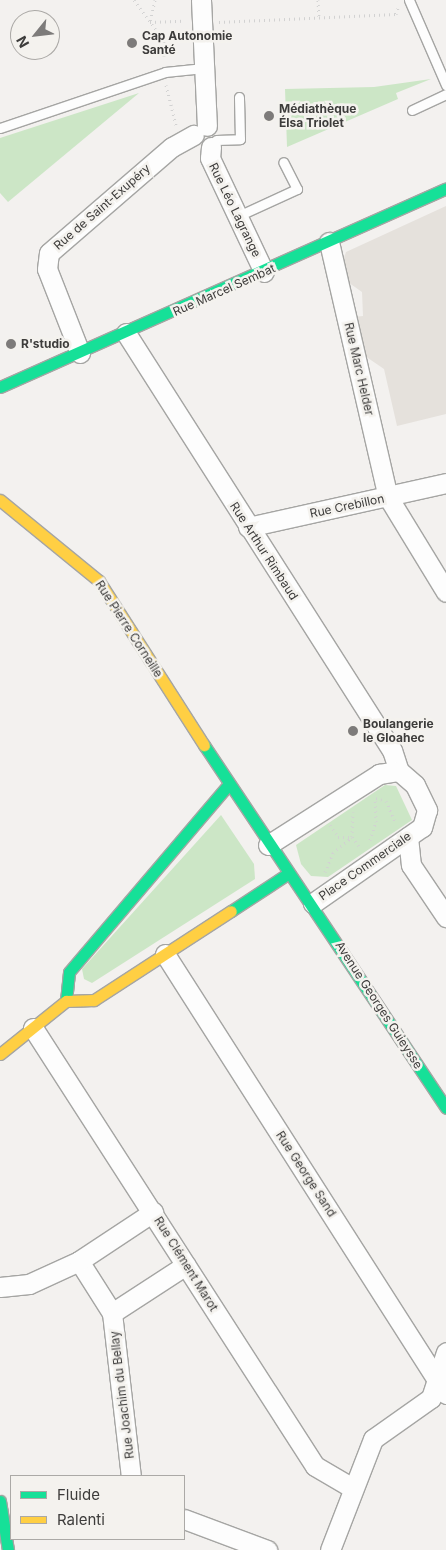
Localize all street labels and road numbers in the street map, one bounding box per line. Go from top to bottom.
street label: Rue Léo Lagrange [206,160,264,260]
street label: Rue de Saint-Exupéry [51,161,153,253]
street label: Rue Marcel Sembat [171,261,277,319]
street label: Rue Marc Helder [341,321,377,417]
street label: Rue Crebillon [309,491,385,521]
street label: Rue Arthur Rimbaud [227,499,301,603]
street label: Rue Pierre Corneille [92,578,166,680]
street label: Place Commerciale [316,829,414,903]
street label: Avenue Georges Guieysse [332,939,426,1071]
street label: Rue George Sand [273,1128,339,1220]
street label: Rue Clément Marot [151,1214,221,1314]
street label: Rue Joachim du Bellay [107,1330,137,1460]

